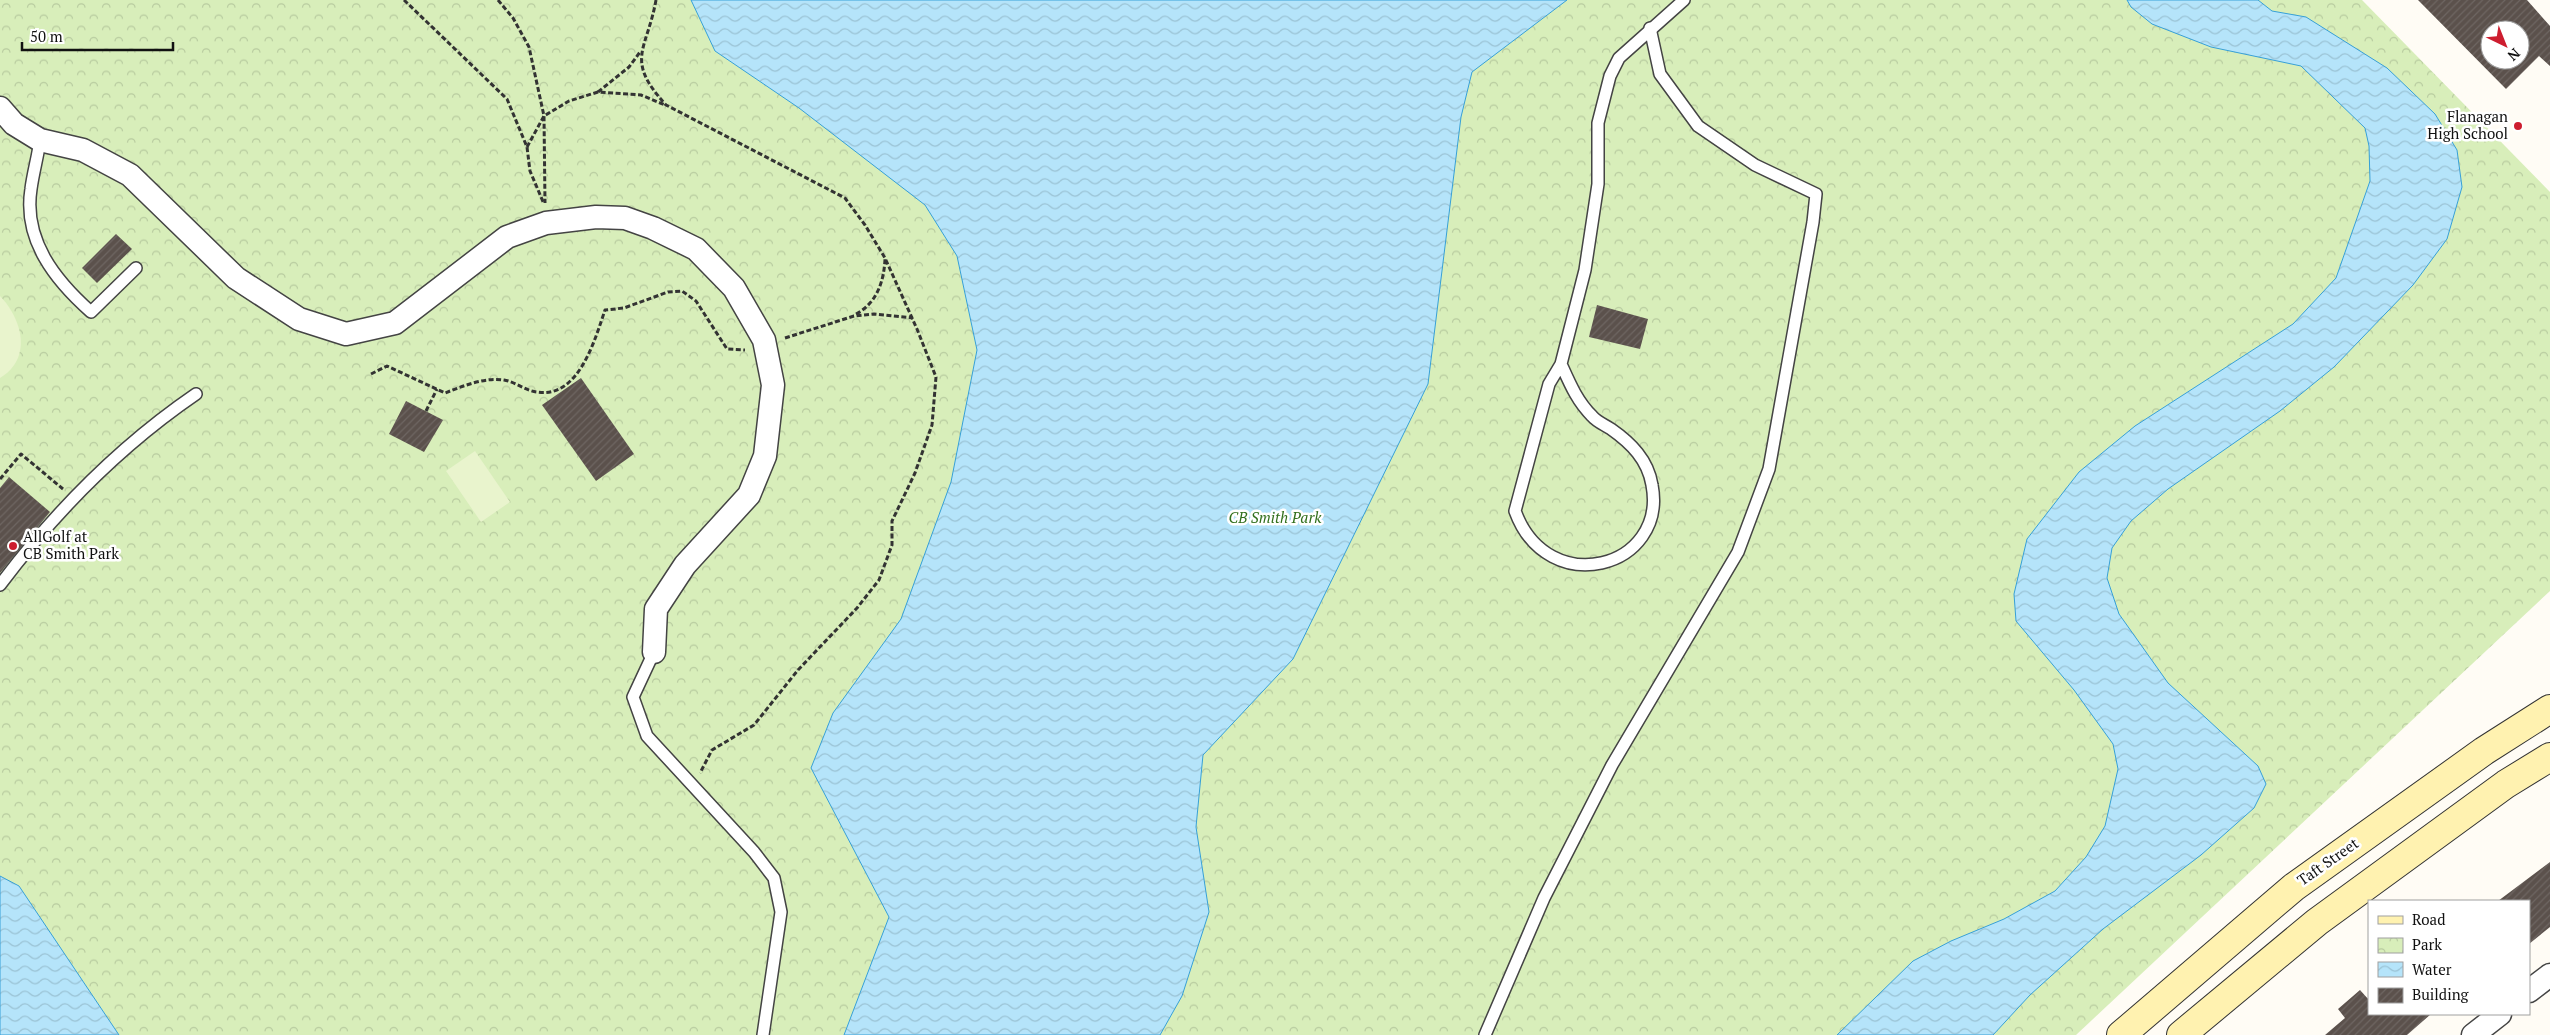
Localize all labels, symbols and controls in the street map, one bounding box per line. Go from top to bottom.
scale bar [22,20,174,52]
north arrow [2480,20,2530,70]
text: 50 m [30,26,63,46]
text: N [2504,44,2525,66]
place label: Flanagan High School [2427,106,2508,143]
marker: Flanagan High School [2512,120,2524,132]
park label: CB Smith Park [1229,507,1322,527]
place label: AllGolf at CB Smith Park [23,526,119,563]
marker: AllGolf at CB Smith Park [7,540,19,552]
street label: Taft Street [2293,832,2362,890]
legend [2368,900,2530,1015]
text: Road [2412,909,2445,929]
text: Park [2412,934,2442,954]
text: Water [2412,959,2452,979]
text: Building [2412,984,2470,1004]

